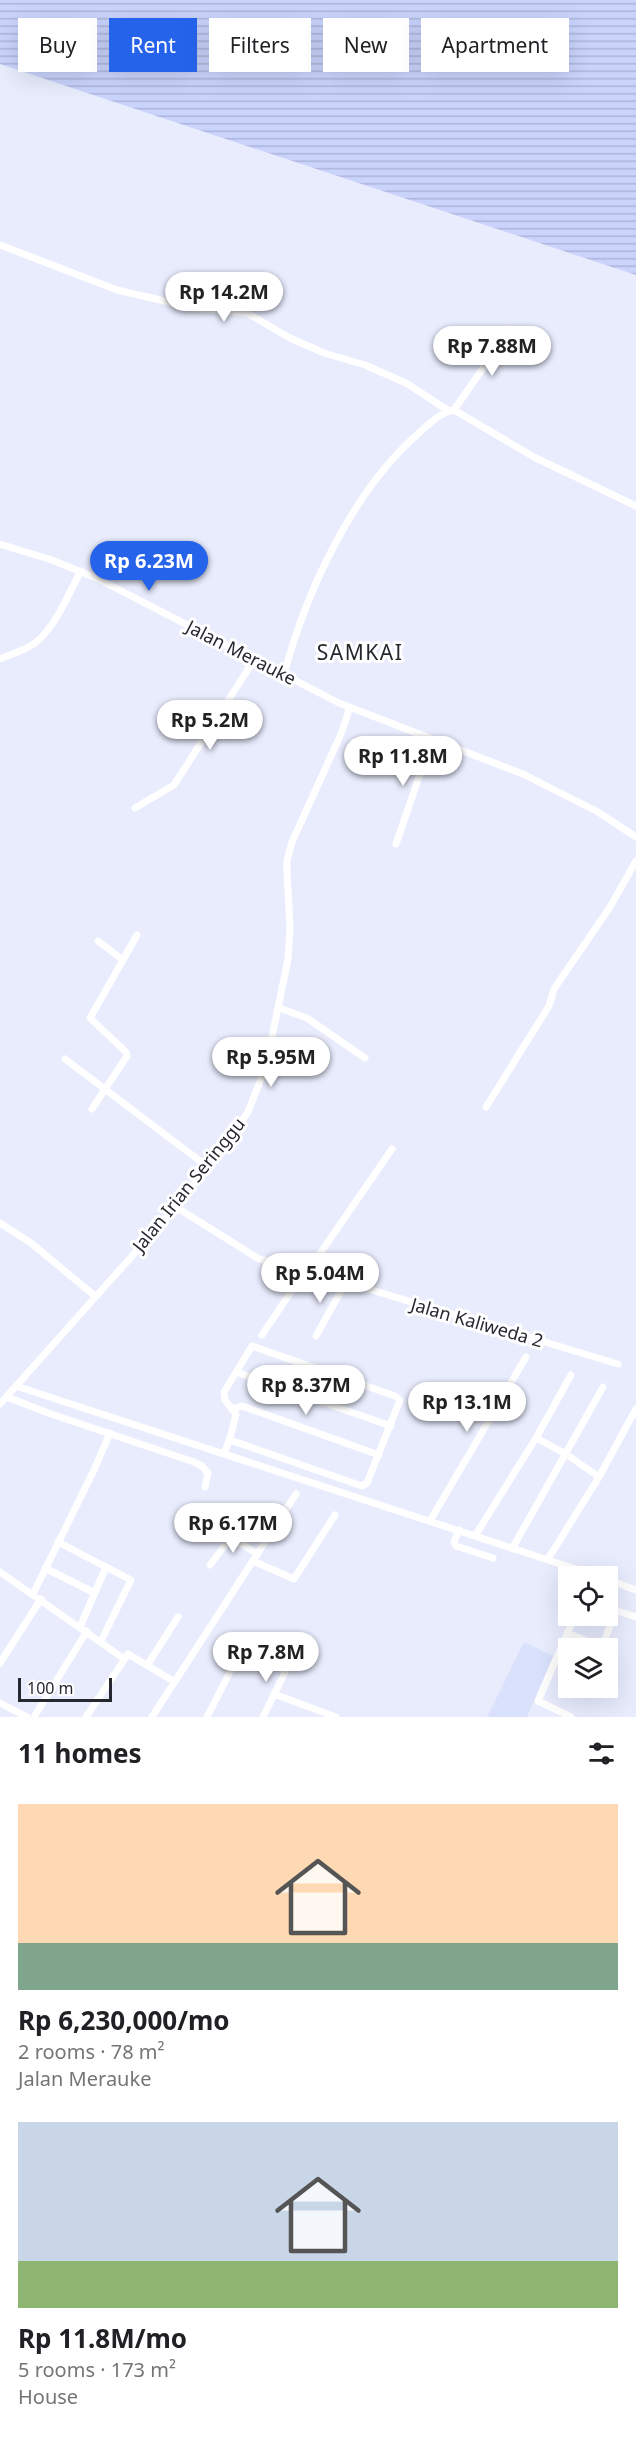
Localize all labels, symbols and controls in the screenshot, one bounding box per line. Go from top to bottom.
chip: Buy [18,18,97,72]
chip: Rent [109,18,197,72]
chip: Filters [209,18,311,72]
chip: New [323,18,409,72]
chip: Apartment [421,18,569,72]
pin: Rp 14.2M [162,272,286,323]
text: Rp 14.2M [179,278,269,305]
pin: Rp 7.88M [430,326,554,377]
text: Rp 7.88M [447,332,537,359]
pin: Rp 6.23M [87,541,211,592]
text: Rp 6.23M [104,547,194,574]
street label: Jalan Merauke [181,613,300,690]
district label: SAMKAI [317,638,403,666]
pin: Rp 5.2M [155,700,265,751]
text: Rp 5.2M [171,706,249,733]
pin: Rp 11.8M [341,736,465,787]
text: Rp 11.8M [358,742,448,769]
pin: Rp 5.95M [209,1037,333,1088]
text: Rp 5.95M [226,1043,316,1070]
street label: Jalan Irian Seringgu [125,1112,250,1258]
pin: Rp 5.04M [258,1253,382,1304]
text: Rp 5.04M [275,1259,365,1286]
street label: Jalan Kaliweda 2 [406,1291,546,1352]
pin: Rp 8.37M [244,1365,368,1416]
text: Rp 8.37M [261,1371,351,1398]
pin: Rp 13.1M [405,1382,529,1433]
text: Rp 13.1M [422,1388,512,1415]
pin: Rp 6.17M [171,1503,295,1554]
text: Rp 6.17M [188,1509,278,1536]
map controls [558,1566,618,1698]
button: locate [558,1566,618,1626]
pin: Rp 7.8M [211,1632,321,1683]
text: Rp 7.8M [227,1638,305,1665]
button: layers [558,1638,618,1698]
scale bar [18,1675,112,1702]
text: 100 m [27,1677,74,1699]
text: 11 homes [18,1735,142,1771]
icon: filters [585,1737,618,1770]
icon: home [264,1843,372,1951]
text: Rp 6,230,000/mo [18,2002,230,2038]
text: 2 rooms · 78 m² [18,2038,165,2065]
text: Jalan Merauke [18,2065,151,2092]
icon: home [264,2161,372,2269]
text: Rp 11.8M/mo [18,2320,187,2356]
text: 5 rooms · 173 m² [18,2356,176,2383]
text: House [18,2383,78,2410]

